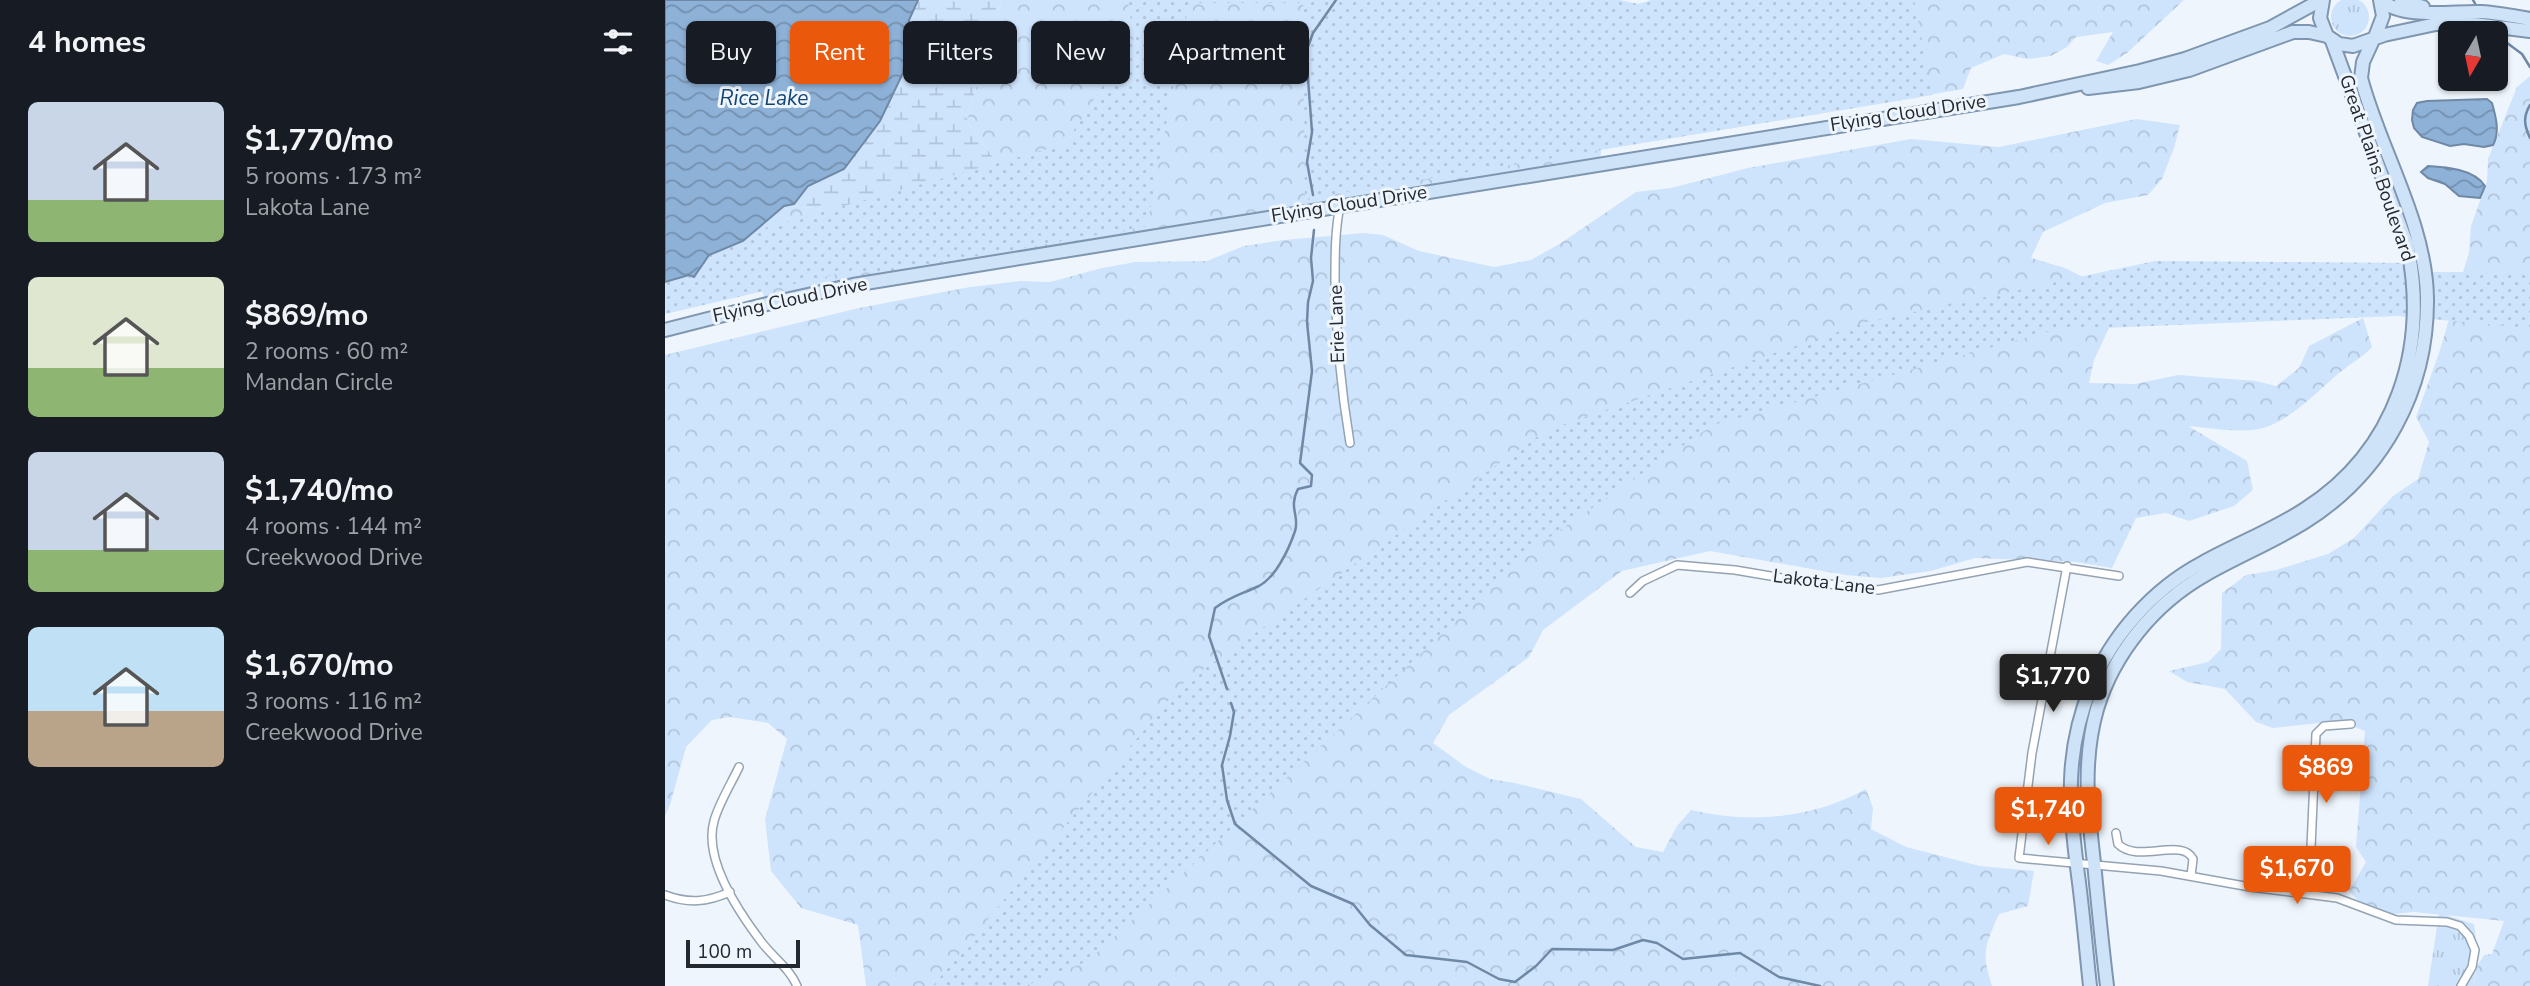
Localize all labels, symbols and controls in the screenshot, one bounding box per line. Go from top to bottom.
chip: Buy [686,21,776,84]
chip: Rent [790,21,889,84]
chip: Filters [903,21,1017,84]
chip: New [1031,21,1130,84]
chip: Apartment [1144,21,1309,84]
north arrow [2438,21,2508,91]
map controls [2438,21,2508,91]
text: 4 homes [28,22,146,63]
icon: filters [599,23,637,61]
street label: Great Plains Boulevard [2333,71,2421,265]
water label: Rice Lake [720,84,808,112]
street label: Flying Cloud Drive [1828,88,1988,138]
text: $1,770/mo [245,120,394,161]
icon: home [84,130,168,214]
text: 5 rooms · 173 m² [245,161,422,192]
street label: Flying Cloud Drive [1269,179,1429,229]
text: Lakota Lane [245,192,370,223]
street label: Flying Cloud Drive [710,271,870,329]
street label: Erie Lane [1323,284,1351,364]
text: $869/mo [245,295,368,336]
icon: home [84,305,168,389]
text: 2 rooms · 60 m² [245,336,408,367]
text: Mandan Circle [245,367,393,398]
text: $1,740/mo [245,470,394,511]
icon: home [84,480,168,564]
text: 4 rooms · 144 m² [245,511,422,542]
text: Creekwood Drive [245,542,423,573]
street label: Lakota Lane [1771,563,1877,601]
text: $1,670/mo [245,645,394,686]
pin: $1,770 [1996,654,2110,714]
icon: home [84,655,168,739]
text: $1,770 [2016,661,2090,692]
text: 3 rooms · 116 m² [245,686,422,717]
text: Creekwood Drive [245,717,423,748]
pin: $869 [2285,746,2367,805]
text: $869 [2298,752,2354,783]
pin: $1,740 [1991,788,2105,847]
text: $1,740 [2011,794,2085,825]
pin: $1,670 [2240,846,2354,906]
text: $1,670 [2260,853,2334,884]
scale bar [686,937,800,969]
text: 100 m [697,939,752,965]

